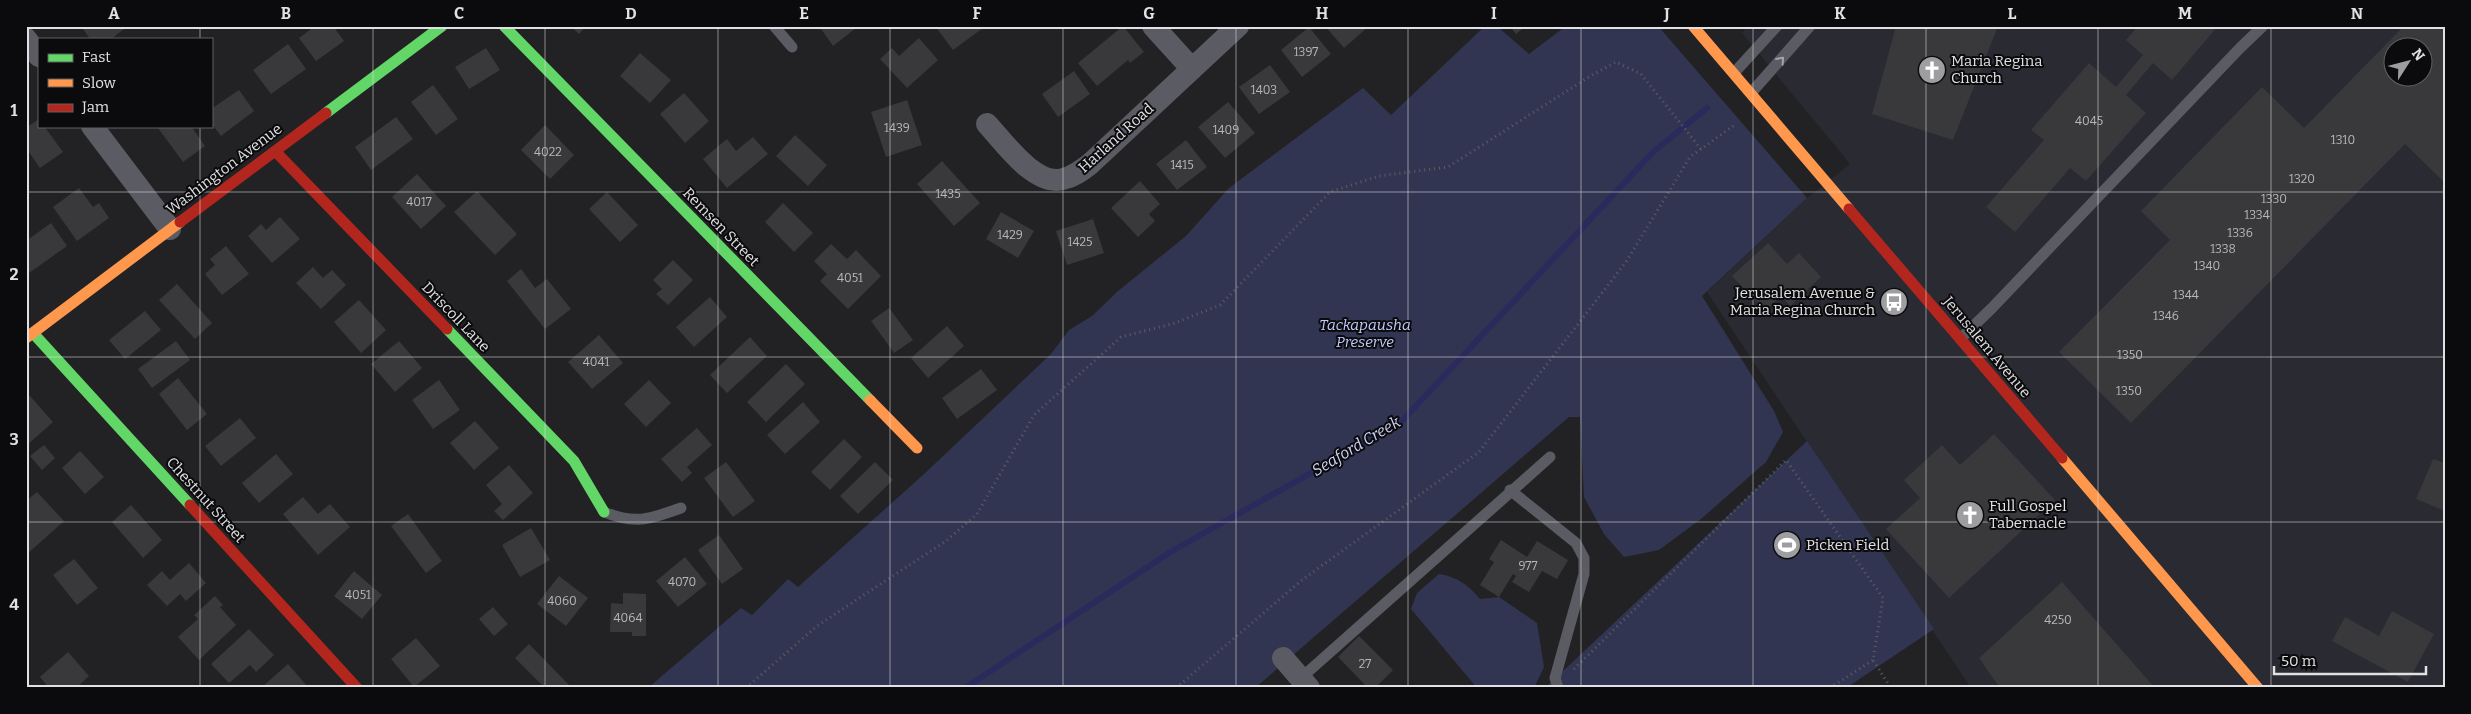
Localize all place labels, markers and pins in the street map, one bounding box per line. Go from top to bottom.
place label: Maria Regina Church [1951,52,2042,87]
church icon: Maria Regina Church [1917,55,1947,85]
place label: Jerusalem Avenue & Maria Regina Church [1730,284,1876,319]
bus stop icon: Jerusalem Avenue & Maria Regina Church [1879,287,1909,317]
place label: Full Gospel Tabernacle [1989,497,2066,532]
church icon: Full Gospel Tabernacle [1955,500,1985,530]
sports icon: Picken Field [1772,530,1802,560]
place label: Picken Field [1806,536,1890,554]

